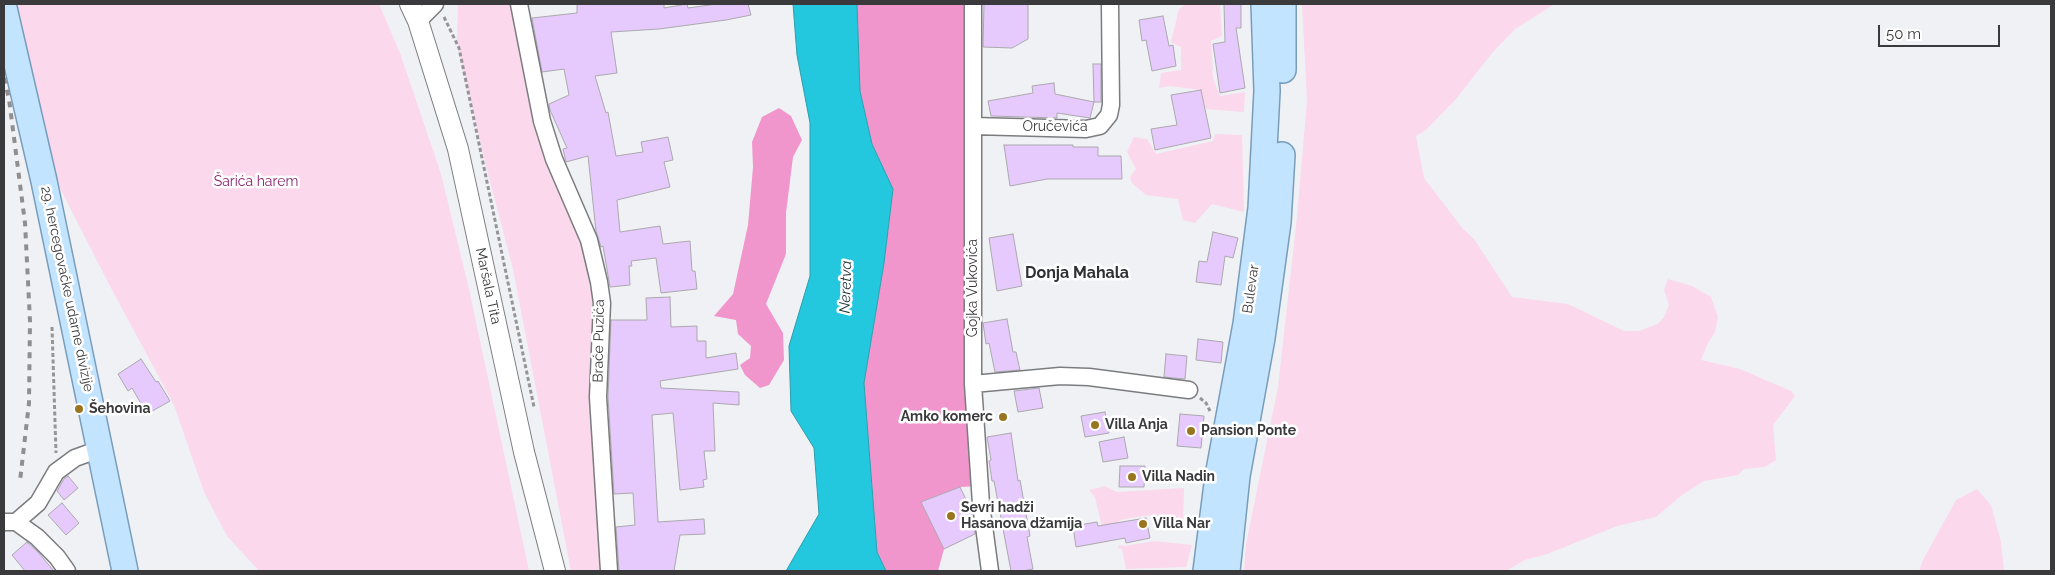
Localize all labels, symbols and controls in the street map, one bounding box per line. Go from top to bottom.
scale bar [1880,15,2002,47]
text: 50 m [1886,25,1921,43]
street label: Oručevića [1022,119,1088,135]
park label: Šarića harem [214,174,298,190]
street label: 29. hercegovačke udarne divizije [37,185,97,393]
street label: Gojka Vukovića [965,239,981,337]
street label: Maršala Tita [472,246,504,326]
water label: Neretva [836,260,856,314]
district label: Donja Mahala [1025,263,1129,283]
street label: Bulevar [1239,263,1263,315]
street label: Braće Puzića [590,299,608,383]
place label: Šehovina [89,401,150,417]
marker: Šehovina [73,403,85,415]
place label: Amko komerc [901,409,993,425]
marker: Amko komerc [997,411,1009,423]
place label: Villa Anja [1105,417,1168,433]
marker: Villa Anja [1089,419,1101,431]
place label: Pansion Ponte [1201,423,1296,439]
marker: Pansion Ponte [1185,425,1197,437]
place label: Villa Nadin [1142,469,1215,485]
marker: Villa Nadin [1126,471,1138,483]
place label: Sevri hadži Hasanova džamija [961,500,1082,532]
marker: Sevri hadži Hasanova džamija [945,510,957,522]
place label: Villa Nar [1153,516,1210,532]
marker: Villa Nar [1137,518,1149,530]

